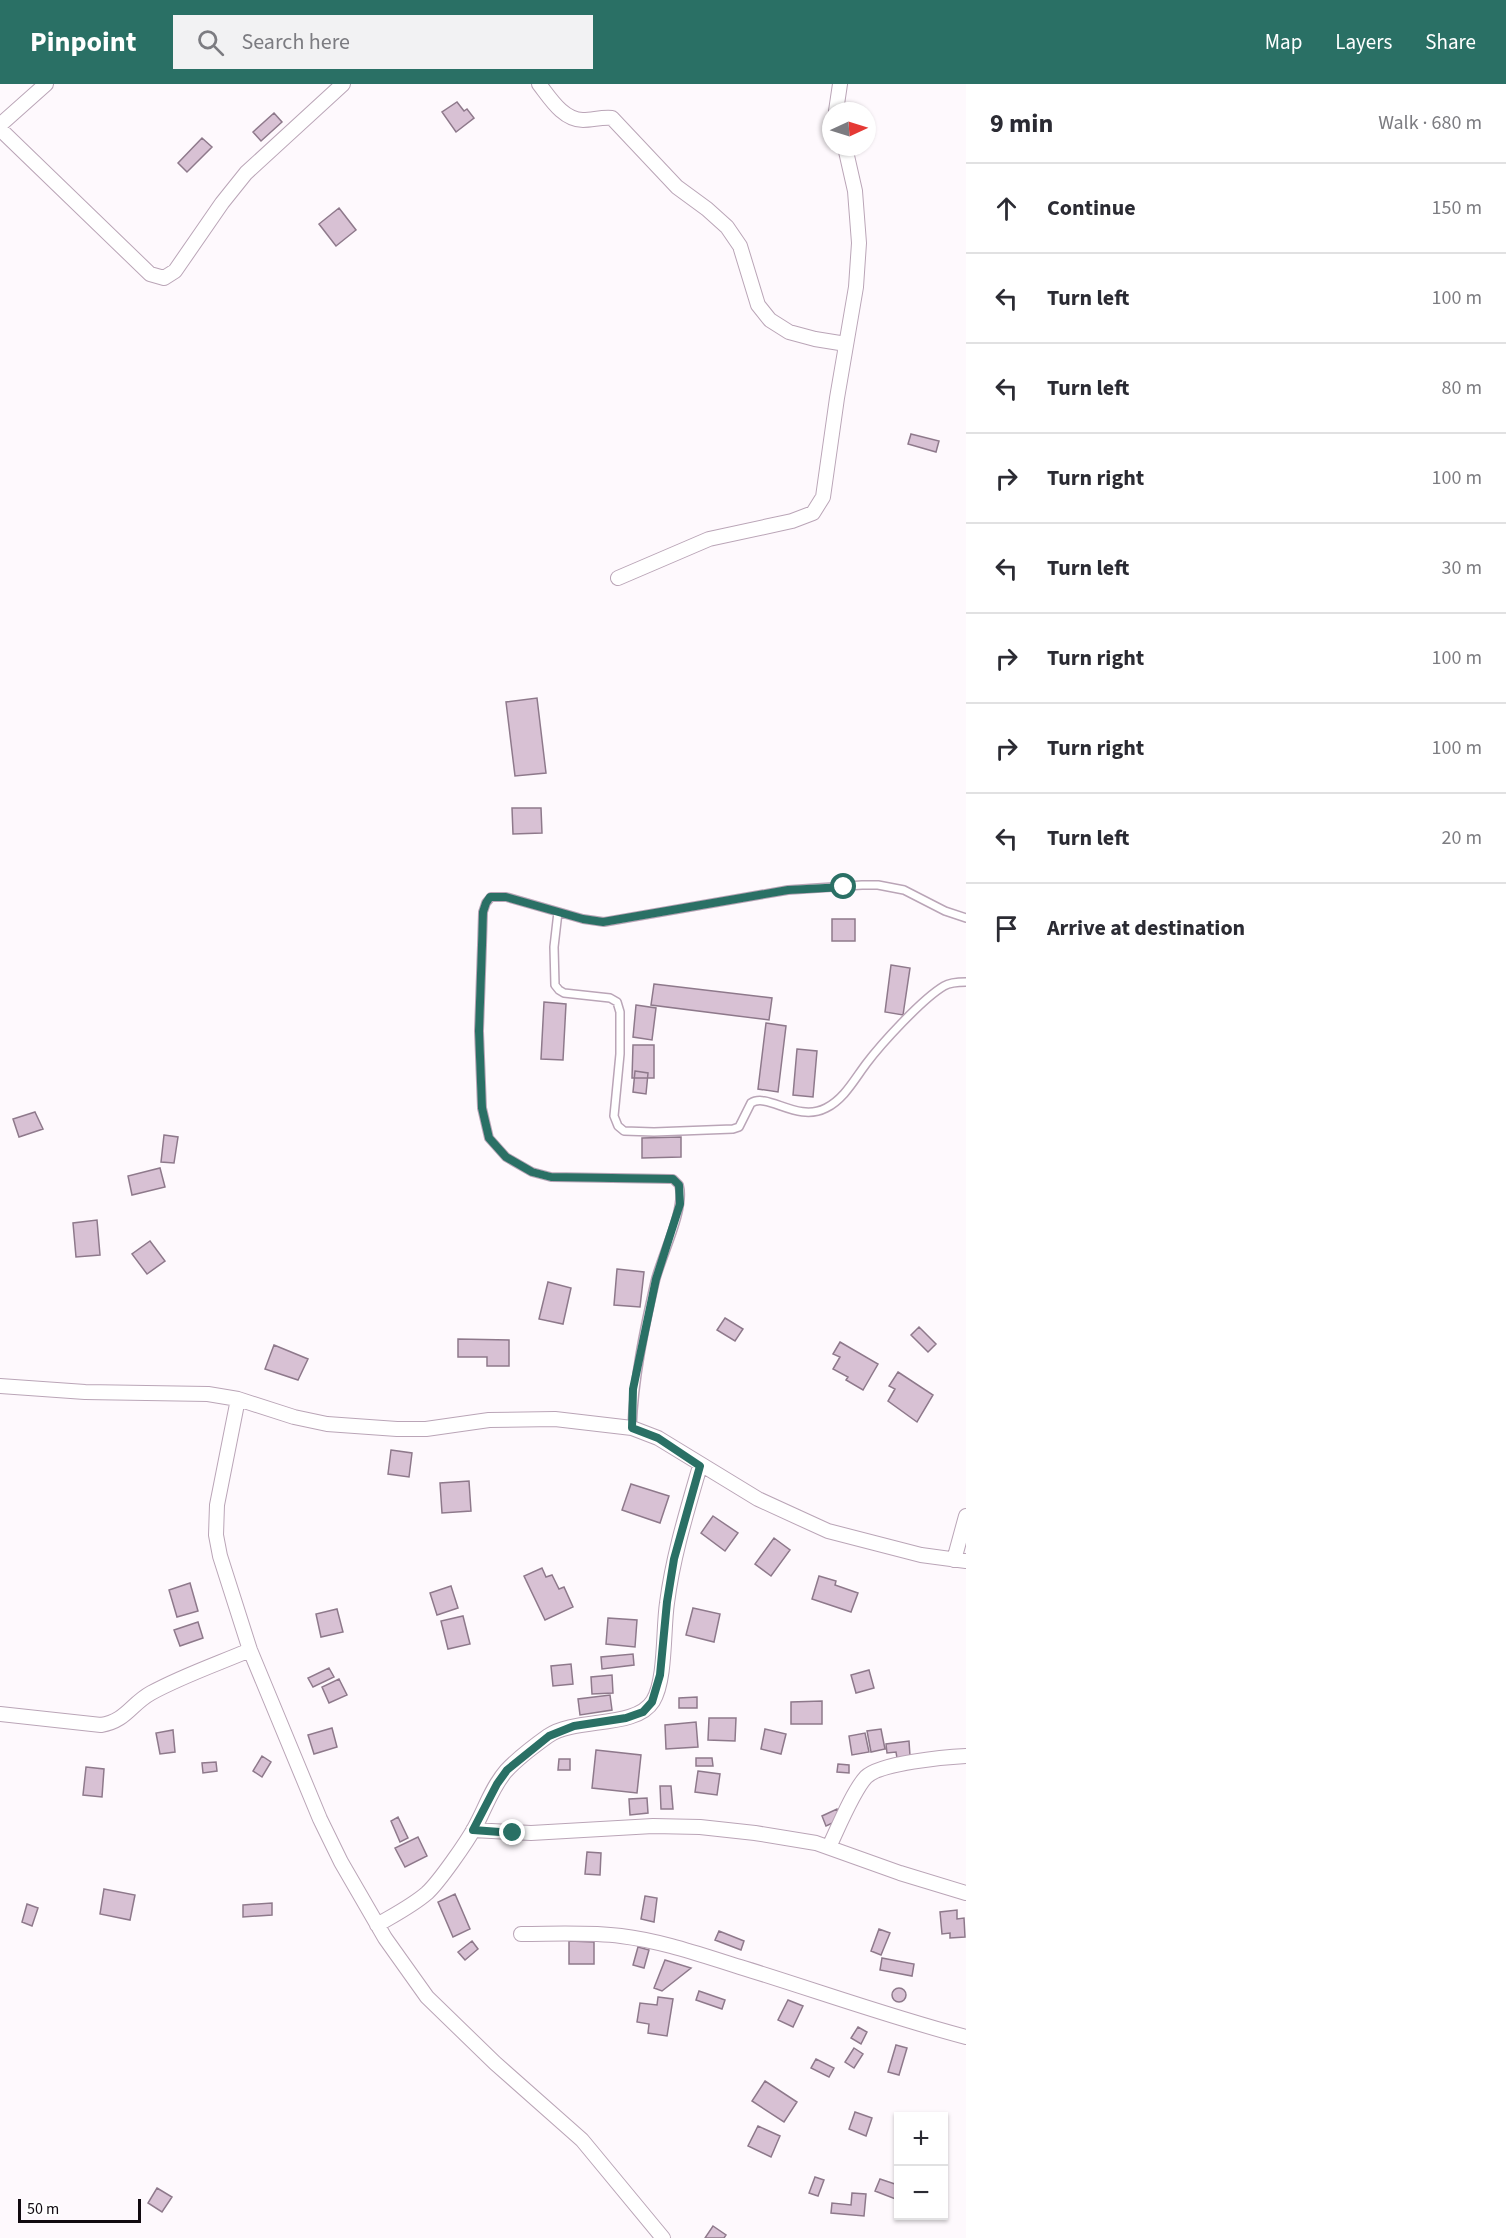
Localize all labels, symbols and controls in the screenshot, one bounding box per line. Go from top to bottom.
search box [173,15,593,69]
text: Pinpoint [30,22,137,62]
icon: search [194,26,227,59]
text: Search here [242,26,350,58]
text: Map [1265,27,1302,57]
text: Layers [1335,27,1392,57]
text: Share [1425,27,1476,57]
north arrow [822,102,876,156]
text: 9 min [990,105,1053,142]
text: Walk · 680 m [1378,109,1482,137]
icon: ahead [990,192,1023,225]
text: Continue [1047,192,1136,224]
text: 150 m [1432,194,1482,222]
icon: left [990,282,1023,315]
text: Turn left [1047,282,1129,314]
text: 100 m [1432,284,1482,312]
icon: left [990,372,1023,405]
text: Turn left [1047,372,1129,404]
text: 80 m [1442,374,1482,402]
icon: right [990,462,1023,495]
text: Turn right [1047,462,1144,494]
text: 100 m [1432,464,1482,492]
icon: left [990,552,1023,585]
text: Turn left [1047,552,1129,584]
text: 30 m [1442,554,1482,582]
icon: right [990,642,1023,675]
text: Turn right [1047,642,1144,674]
text: 100 m [1432,644,1482,672]
icon: right [990,732,1023,765]
text: Turn right [1047,732,1144,764]
text: 100 m [1432,734,1482,762]
icon: left [990,822,1023,855]
text: Turn left [1047,822,1129,854]
text: 20 m [1442,824,1482,852]
route start [830,873,856,899]
icon: arrive [990,912,1023,945]
text: Arrive at destination [1047,912,1245,944]
route end [499,1819,525,1845]
map controls [894,2112,948,2220]
button: + [894,2112,948,2166]
button: − [894,2166,948,2220]
scale bar [18,2196,141,2224]
text: 50 m [27,2198,59,2220]

